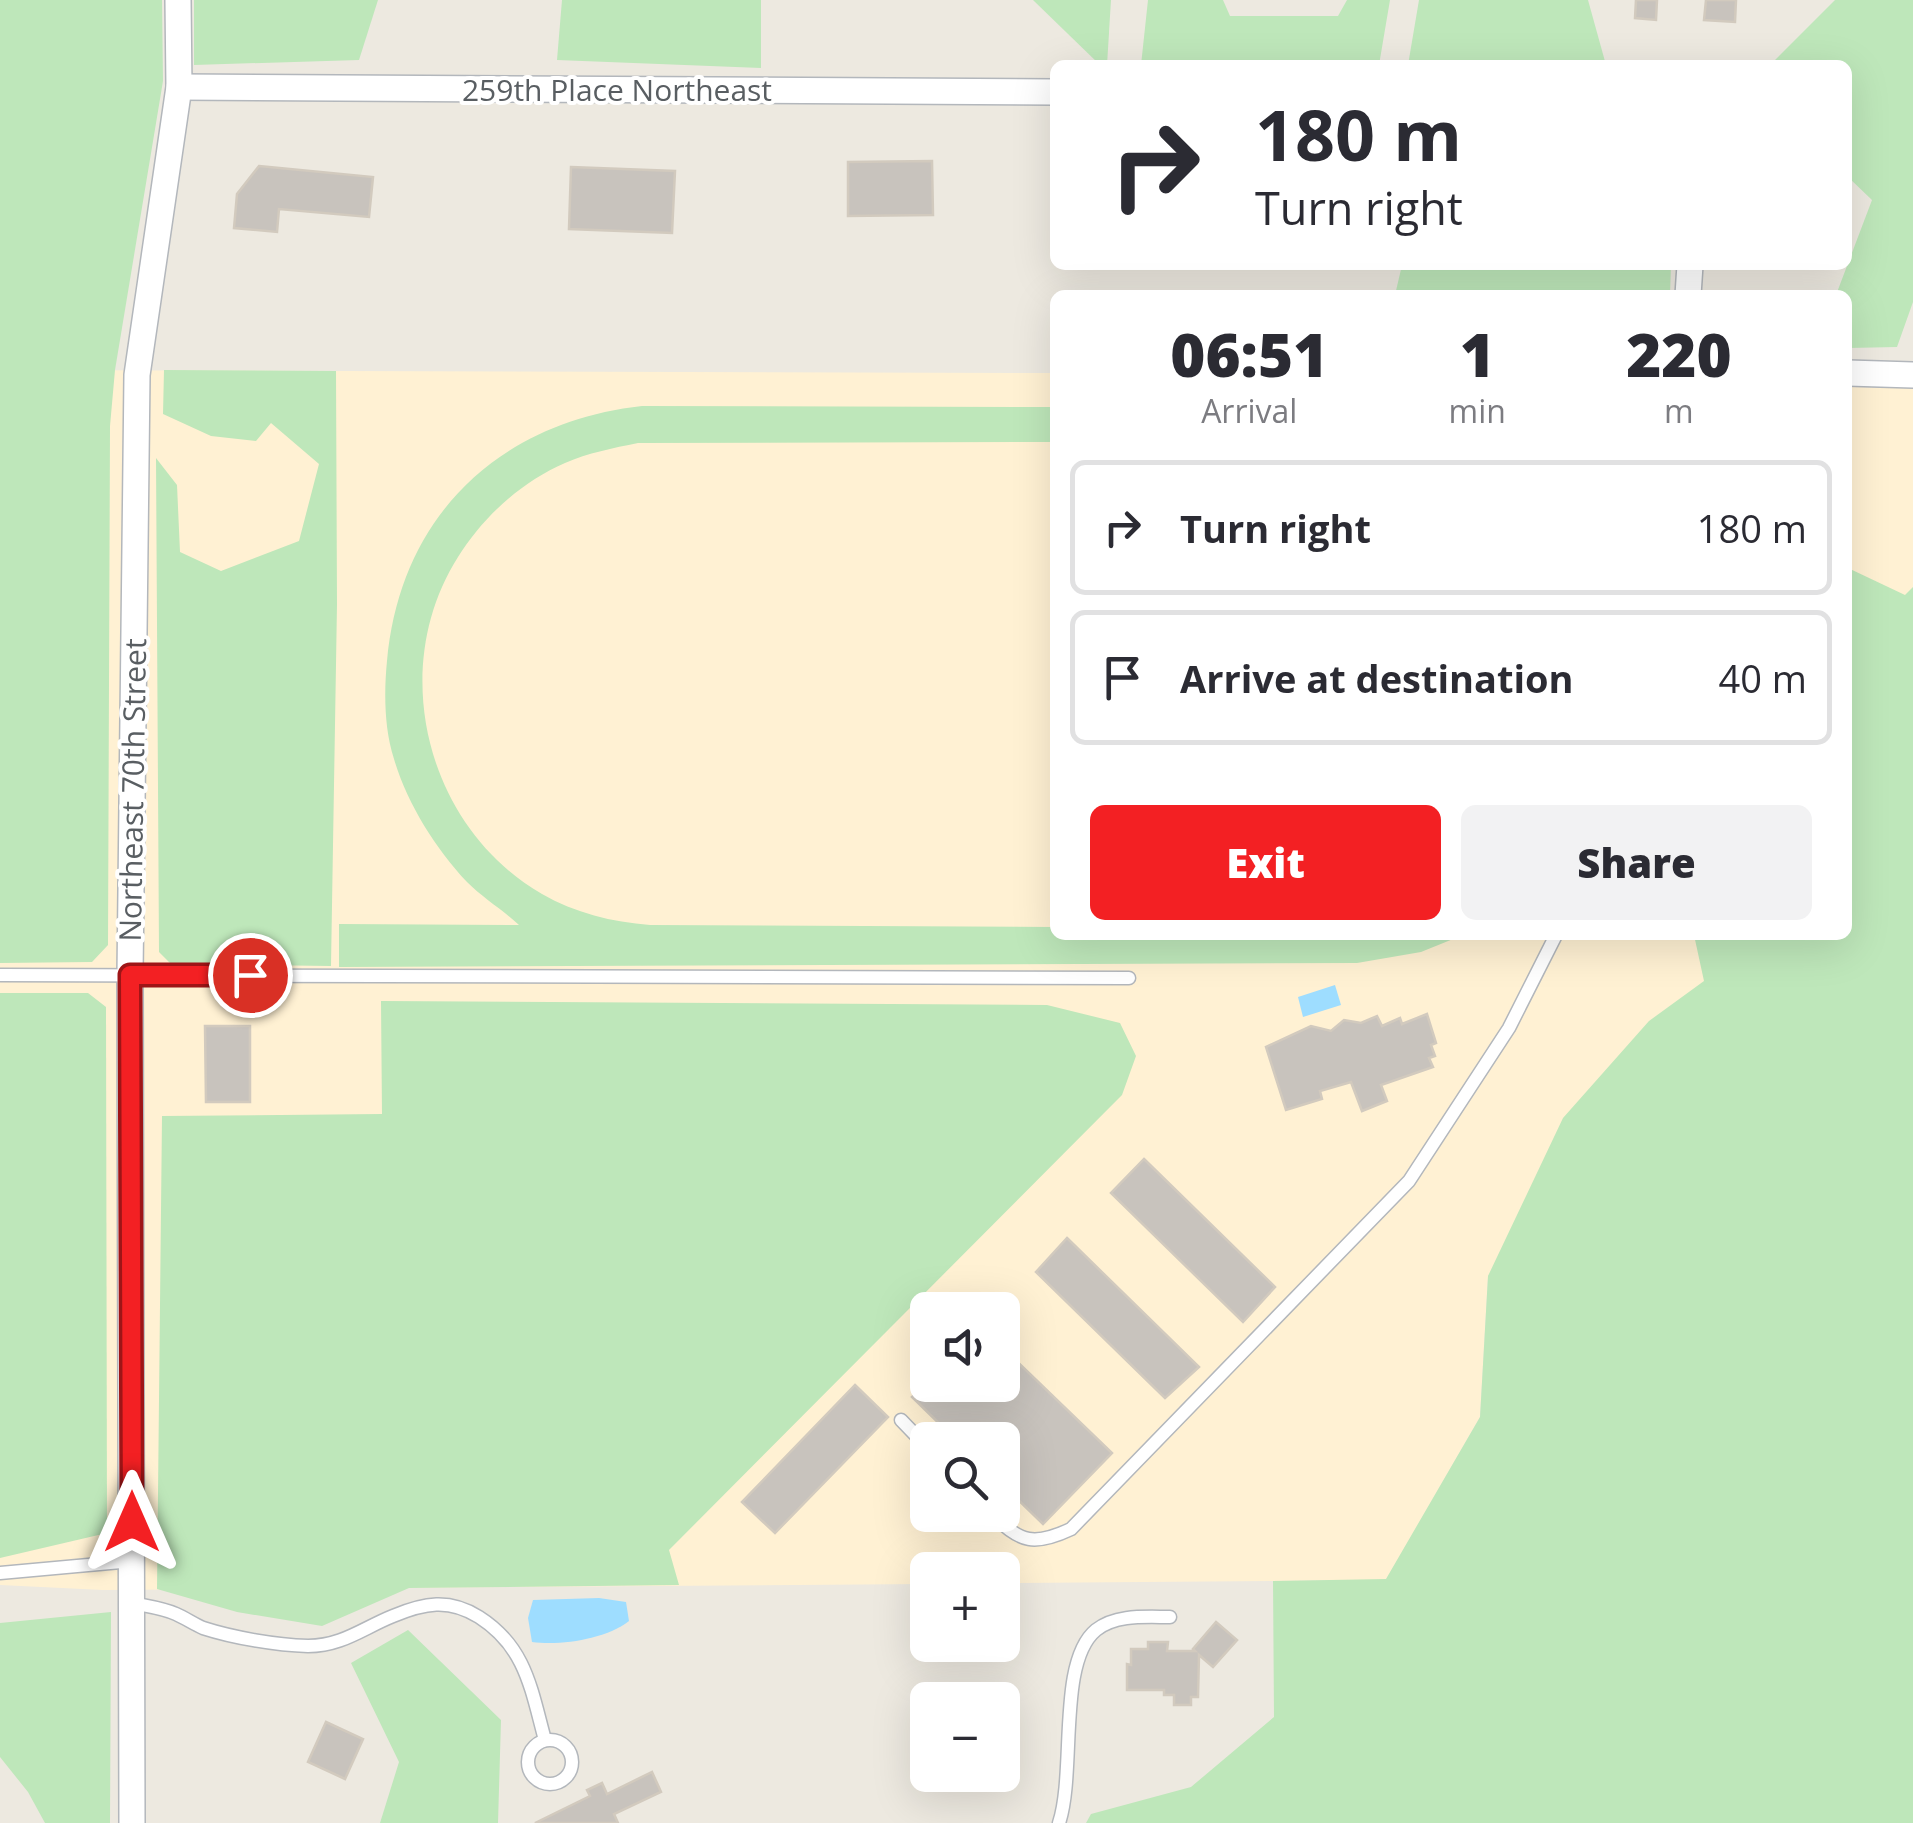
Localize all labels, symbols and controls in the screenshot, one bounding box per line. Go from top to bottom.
street label: 259th Place Northeast [462,69,772,110]
text: 180 m [1255,86,1462,182]
icon: right [1090,100,1220,230]
text: Turn right [1255,177,1463,238]
text: 06:51 [1170,313,1328,395]
text: 1 [1460,313,1495,395]
text: 220 [1626,313,1732,395]
text: Arrival [1201,389,1297,432]
text: min [1449,389,1506,432]
text: m [1664,389,1694,432]
icon: right [1095,500,1150,555]
text: Turn right [1180,502,1371,554]
text: 180 m [1697,502,1807,554]
street label: Northeast 70th Street [109,638,155,942]
icon: arrive [1095,650,1150,705]
text: Arrive at destination [1180,652,1574,704]
text: 40 m [1718,652,1807,704]
button: Exit [1090,805,1441,920]
button: Share [1461,805,1812,920]
pin [208,933,293,1018]
icon: arrive [223,948,278,1003]
map controls [910,1292,1020,1792]
button: sound [910,1292,1020,1402]
button: search [910,1422,1020,1532]
position arrow [80,1470,184,1574]
button: + [910,1552,1020,1662]
button: − [910,1682,1020,1792]

